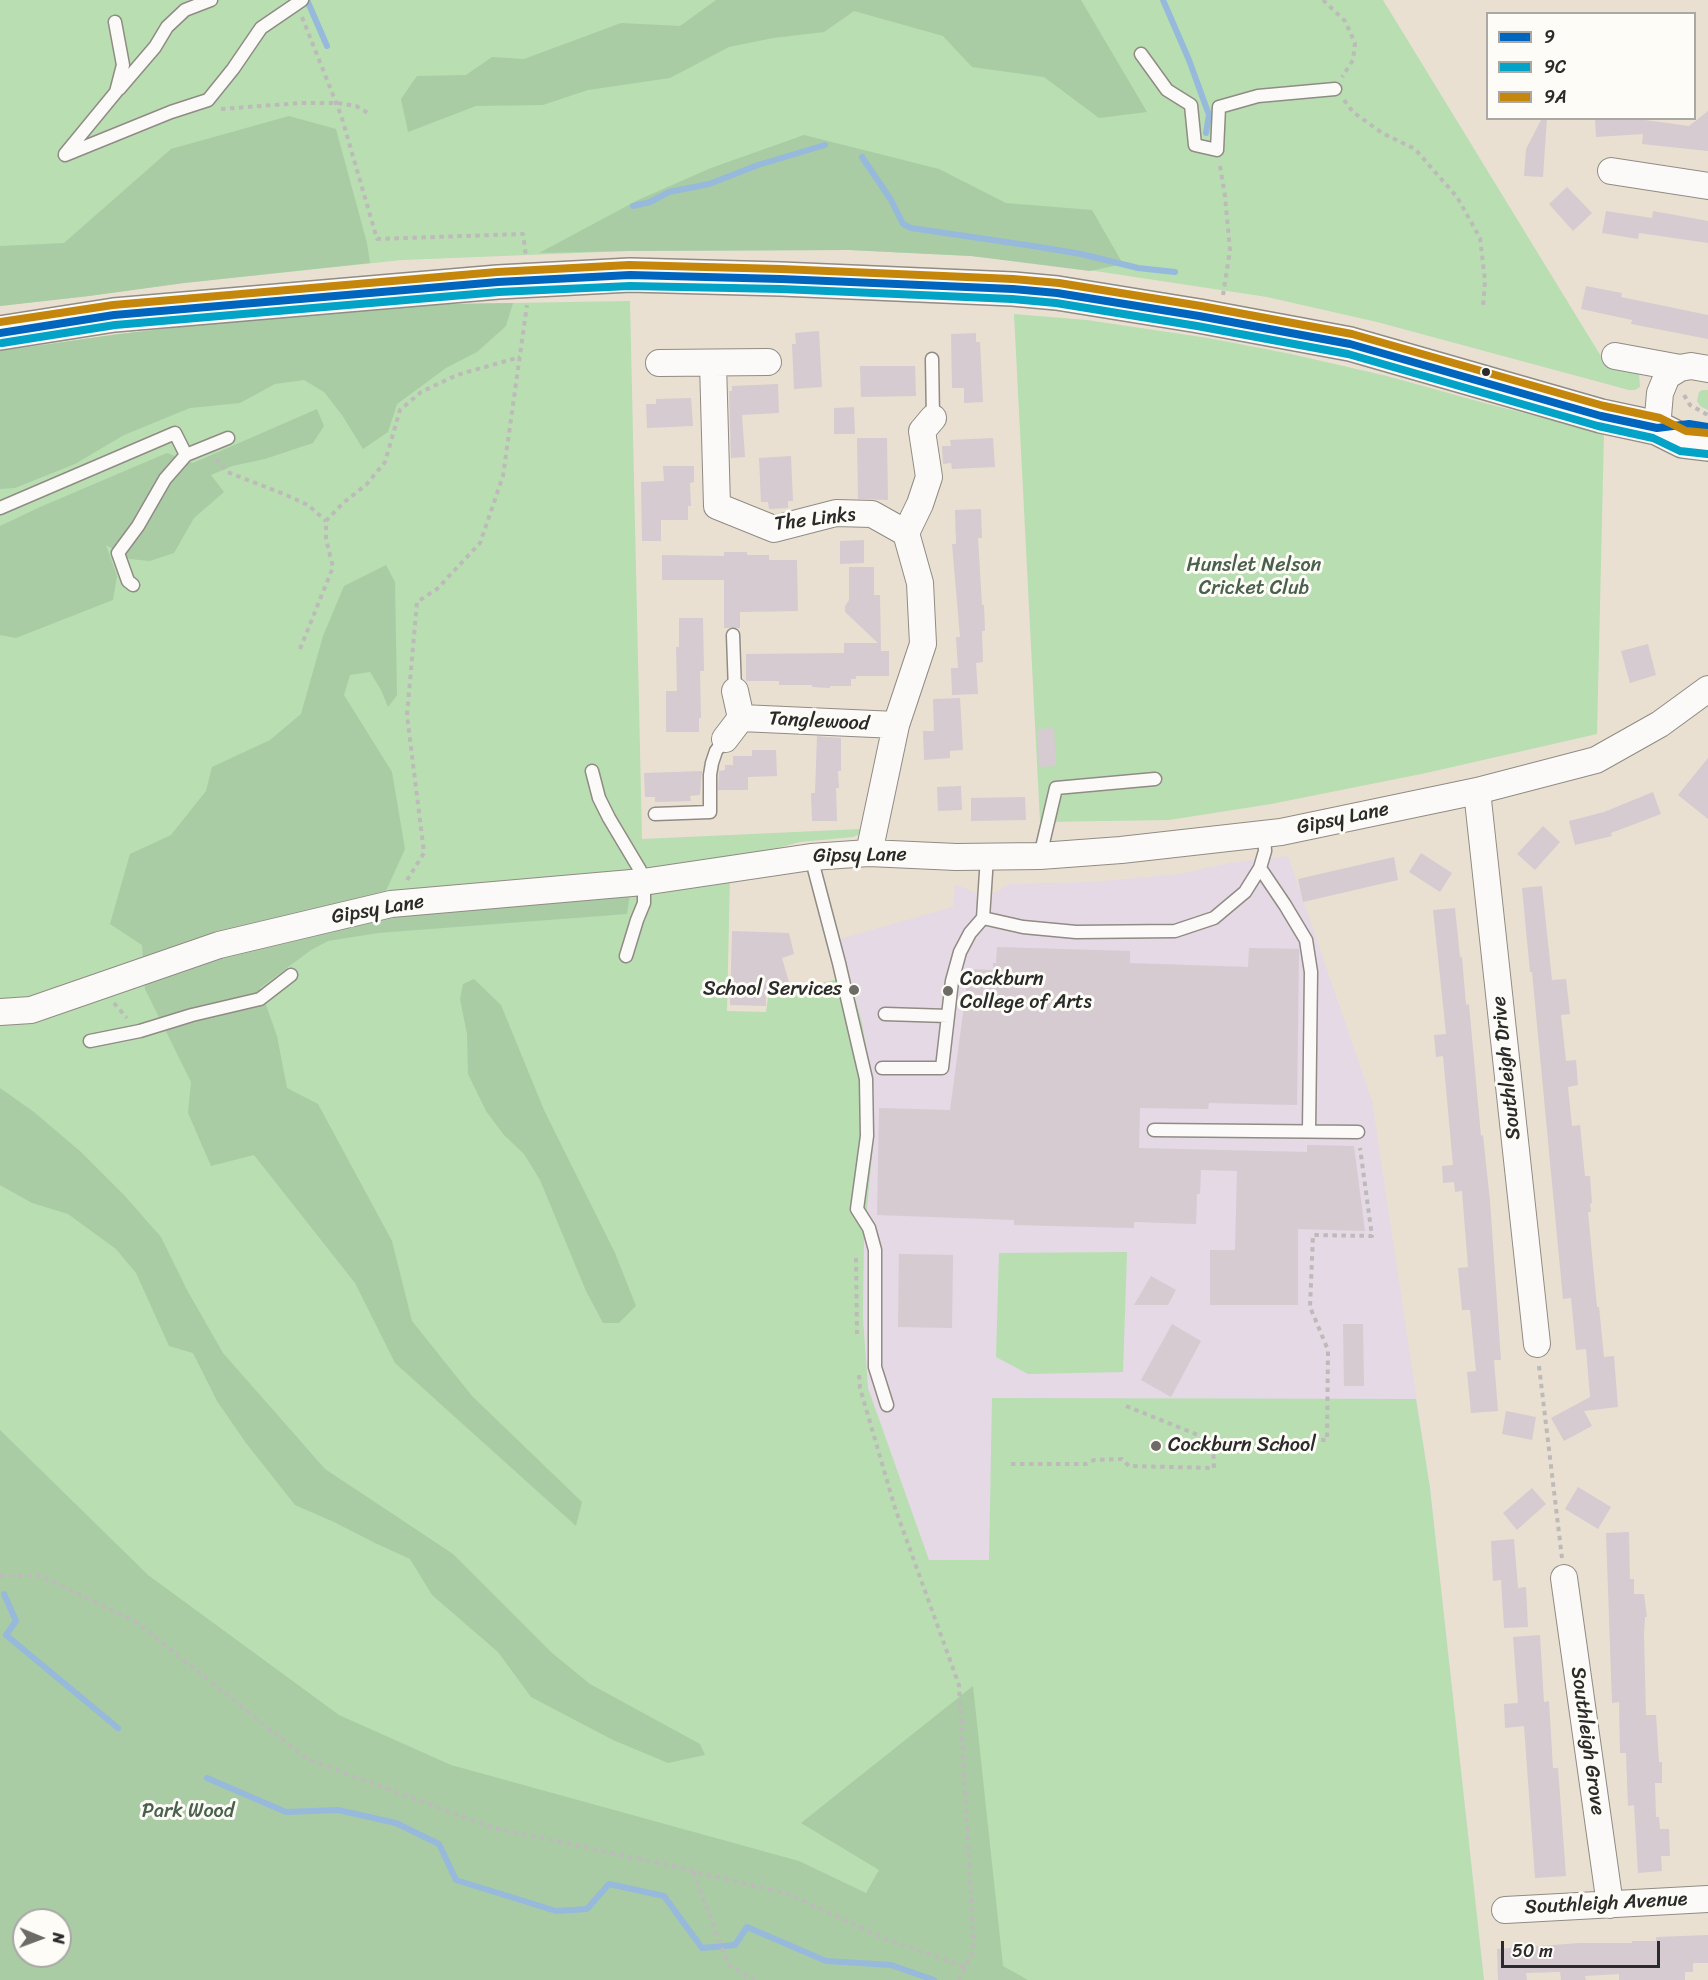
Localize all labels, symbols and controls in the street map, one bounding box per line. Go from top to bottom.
legend [1486,12,1696,120]
text: 9 [1544,21,1555,53]
text: 9C [1544,51,1566,83]
text: 9A [1544,81,1567,113]
unlabelled marker [1480,366,1492,378]
street label: The Links [773,503,857,537]
park label: Hunslet Nelson Cricket Club [1187,554,1321,601]
street label: Tanglewood [768,707,870,737]
street label: Gipsy Lane [1295,798,1391,840]
street label: Gipsy Lane [813,843,907,869]
street label: Gipsy Lane [330,890,426,930]
place label: Cockburn College of Arts [960,968,1092,1015]
place label: School Services [703,978,842,1002]
marker: School Services [847,983,861,997]
marker: Cockburn College of Arts [941,984,955,998]
street label: Southleigh Drive [1488,995,1526,1141]
place label: Cockburn School [1168,1434,1316,1458]
marker: Cockburn School [1149,1439,1163,1453]
street label: Southleigh Grove [1565,1665,1609,1817]
park label: Park Wood [142,1800,234,1824]
street label: Southleigh Avenue [1524,1888,1688,1920]
north arrow [12,1908,72,1968]
scale bar [1504,1929,1663,1967]
text: N [44,1932,73,1944]
text: 50 m [1512,1935,1553,1967]

